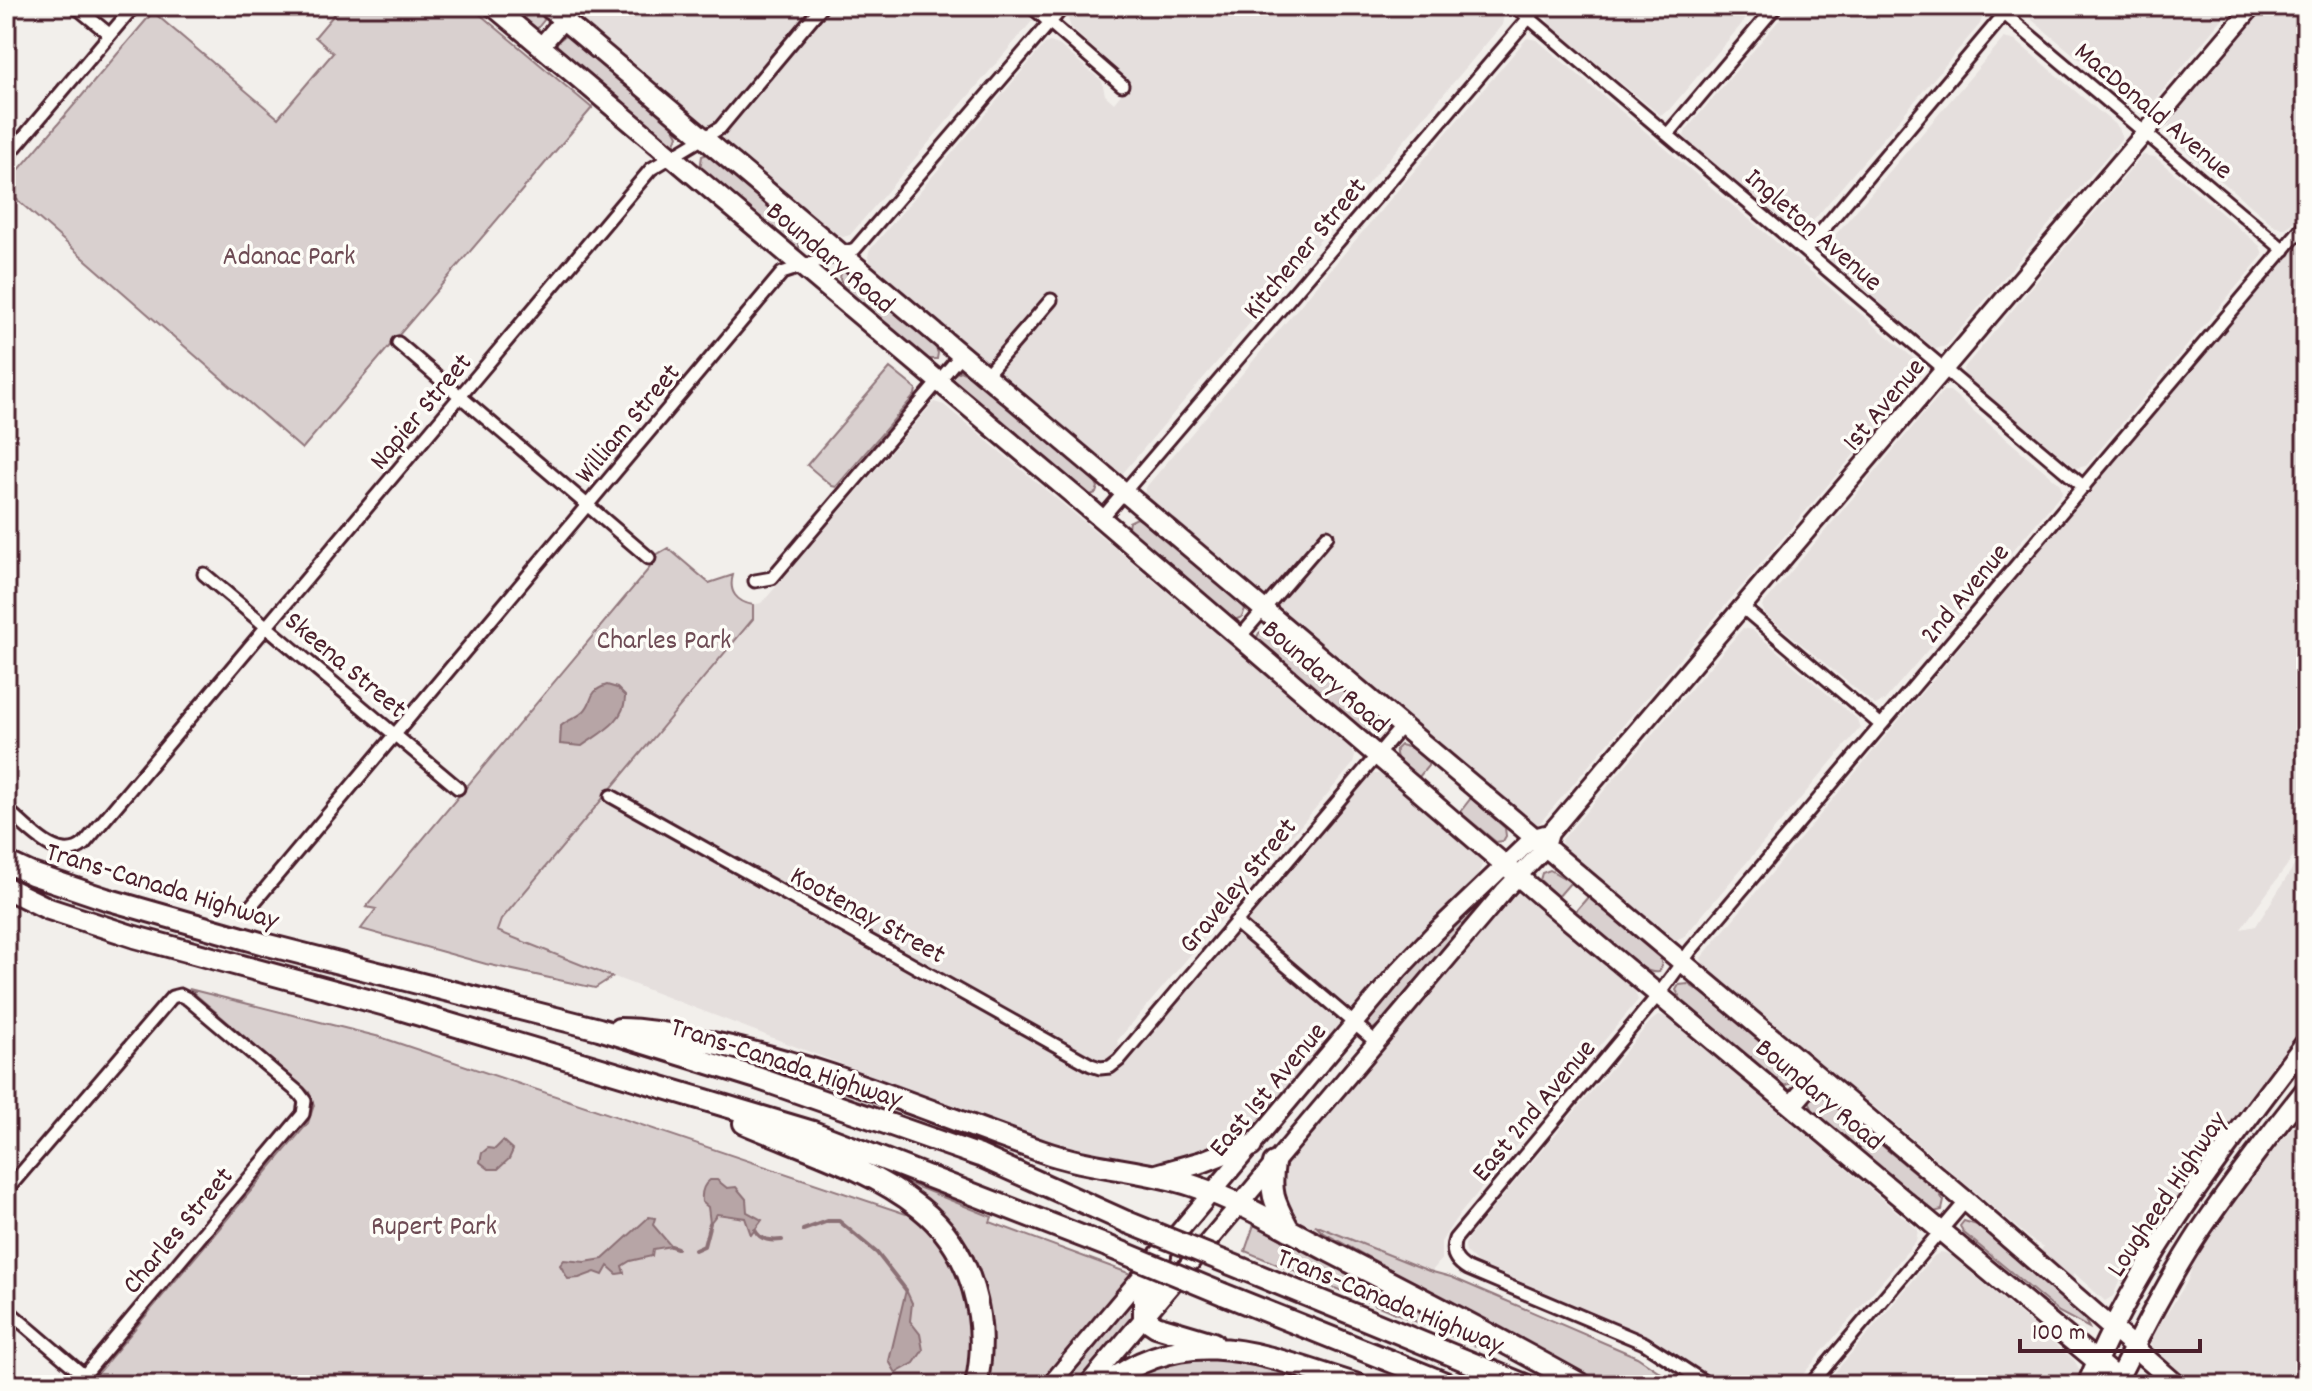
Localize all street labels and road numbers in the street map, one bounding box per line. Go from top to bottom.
street label: MacDonald Avenue [2064,34,2240,191]
street label: Ingleton Avenue [1734,160,1890,303]
street label: Kitchener Street [1235,170,1378,330]
street label: Boundary Road [756,194,902,326]
street label: Napier Street [362,346,484,481]
street label: 1st Avenue [1835,351,1937,462]
street label: William Street [567,356,692,494]
street label: 2nd Avenue [1913,536,2021,655]
street label: Skeena Street [274,604,414,730]
street label: Boundary Road [1251,612,1396,746]
street label: Graveley Street [1171,811,1309,964]
street label: Trans-Canada Highway [40,834,284,943]
street label: Kootenay Street [781,858,952,977]
street label: Trans-Canada Highway [664,1009,907,1122]
street label: East 1st Avenue [1201,1015,1338,1168]
street label: Boundary Road [1745,1031,1891,1163]
street label: East 2nd Avenue [1464,1032,1608,1192]
street label: Lougheed Highway [2099,1104,2240,1287]
street label: Charles Street [115,1160,245,1305]
street label: Trans-Canada Highway [1270,1240,1509,1368]

